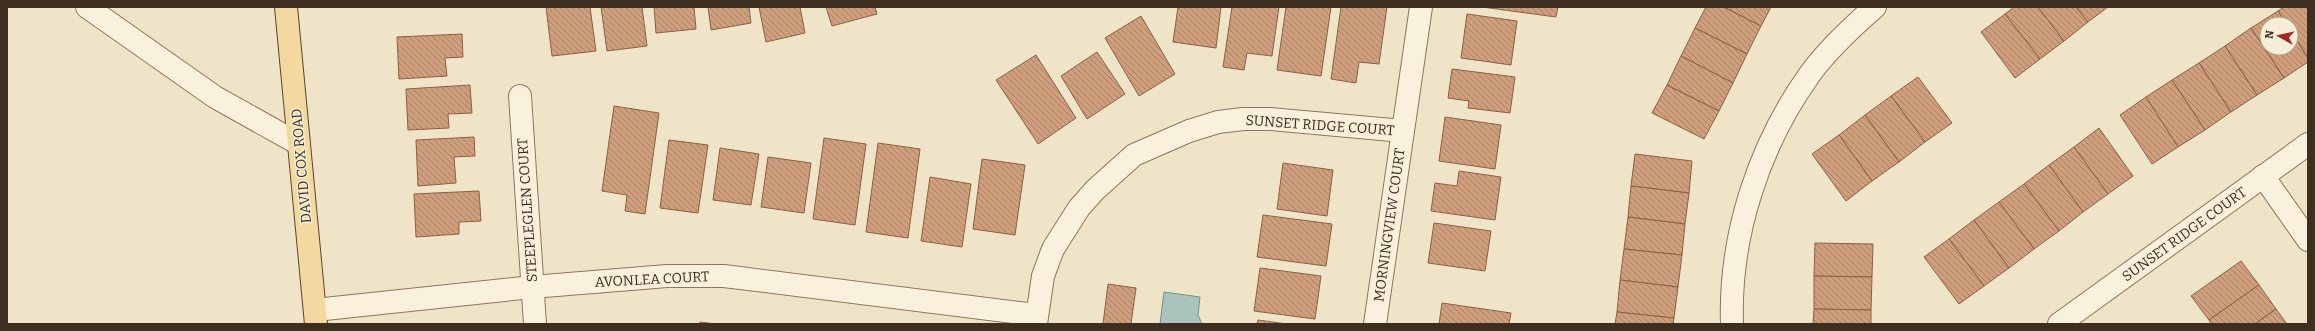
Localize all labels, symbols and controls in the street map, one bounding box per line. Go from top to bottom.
north arrow [2259,16,2299,56]
text: N [2263,29,2277,40]
street label: DAVID COX ROAD [288,108,315,224]
street label: SUNSET RIDGE COURT [1245,112,1395,139]
street label: STEEPLEGLEN COURT [514,137,541,283]
street label: MORNINGVIEW COURT [1370,147,1409,303]
street label: SUNSET RIDGE COURT [2119,184,2250,285]
street label: AVONLEA COURT [594,268,710,291]

